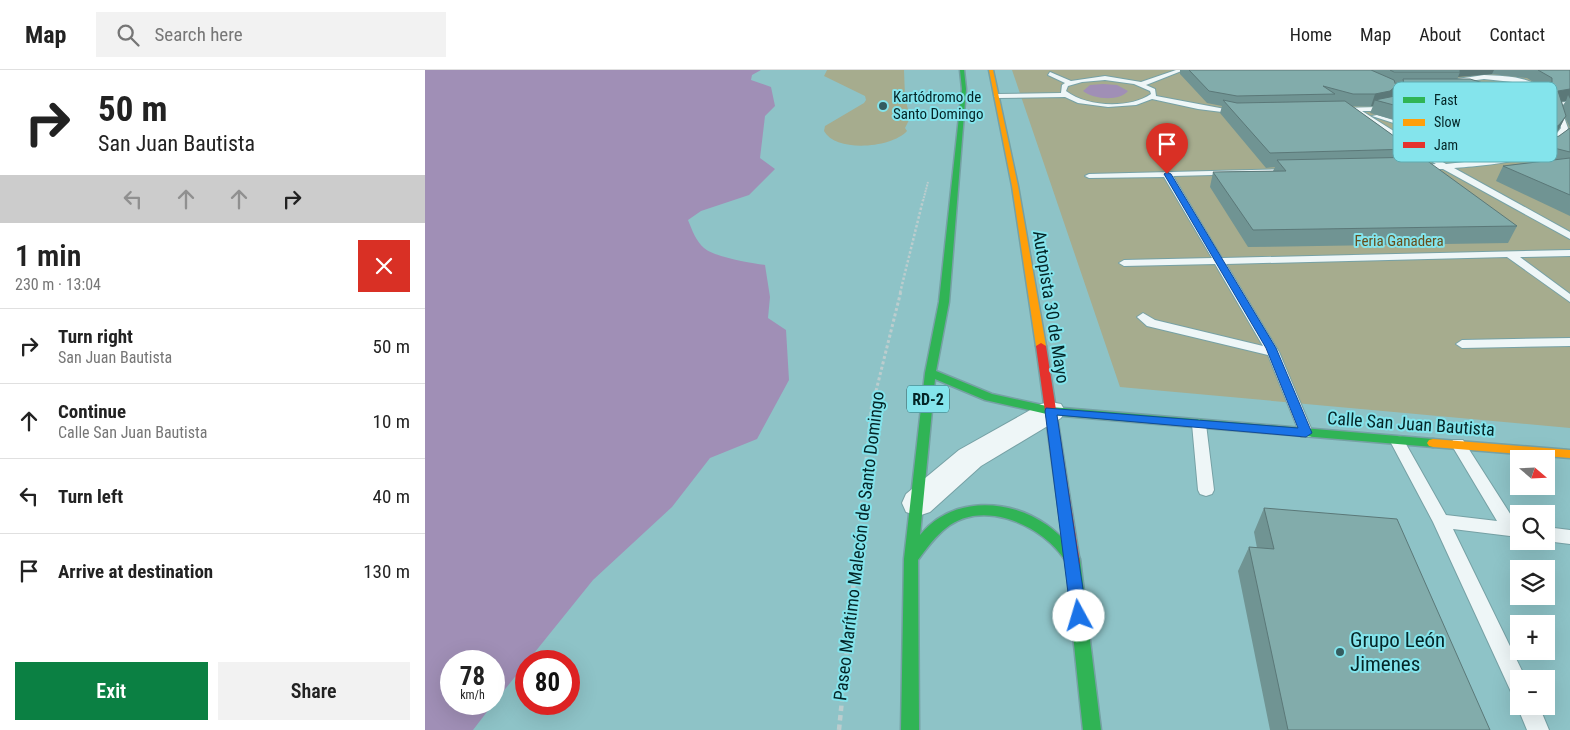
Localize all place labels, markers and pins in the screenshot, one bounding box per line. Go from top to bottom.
place label: Kartódromo de Santo Domingo [893,88,984,123]
marker: Kartódromo de Santo Domingo [877,100,889,112]
pin [1146,123,1188,174]
place label: Grupo León Jimenes [1350,628,1445,676]
marker: Grupo León Jimenes [1334,646,1346,658]

